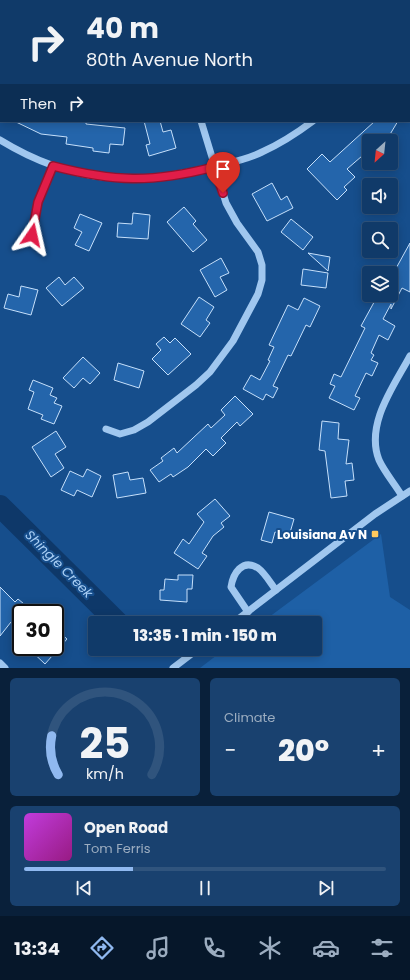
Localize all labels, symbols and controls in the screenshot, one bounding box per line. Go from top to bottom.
text: 40 m [86,9,159,48]
icon: right [20,16,72,68]
text: 80th Avenue North [86,47,253,72]
icon: right [65,92,87,114]
text: Then [20,93,57,114]
north arrow [362,134,398,170]
map controls [362,134,398,302]
pin [206,152,240,193]
icon: arrive [212,158,234,180]
button: sound [362,178,398,214]
position arrow [11,214,53,256]
button: search [362,222,398,258]
button: layers [362,266,398,302]
water label: Shingle Creek [21,526,98,603]
place label: Louisiana Av N [277,526,367,543]
marker: Louisiana Av N [370,529,380,539]
speed limit sign: 30 [12,604,64,656]
text: 13:35 · 1 min · 150 m [133,625,277,646]
text: Climate [224,708,275,727]
text: 25 [80,714,130,773]
text: 20° [278,729,329,772]
text: − [224,735,236,766]
text: + [371,735,386,766]
text: km/h [86,764,124,784]
text: Open Road [84,817,168,838]
text: Tom Ferris [84,839,151,858]
icon: previous [73,877,95,899]
icon: pause [194,877,216,899]
icon: next [315,877,337,899]
icon: directions [88,934,116,962]
icon: music [144,934,172,962]
icon: phone [200,934,228,962]
icon: climate [256,934,284,962]
icon: car [312,934,340,962]
icon: filters [368,934,396,962]
text: 13:34 [14,936,60,961]

